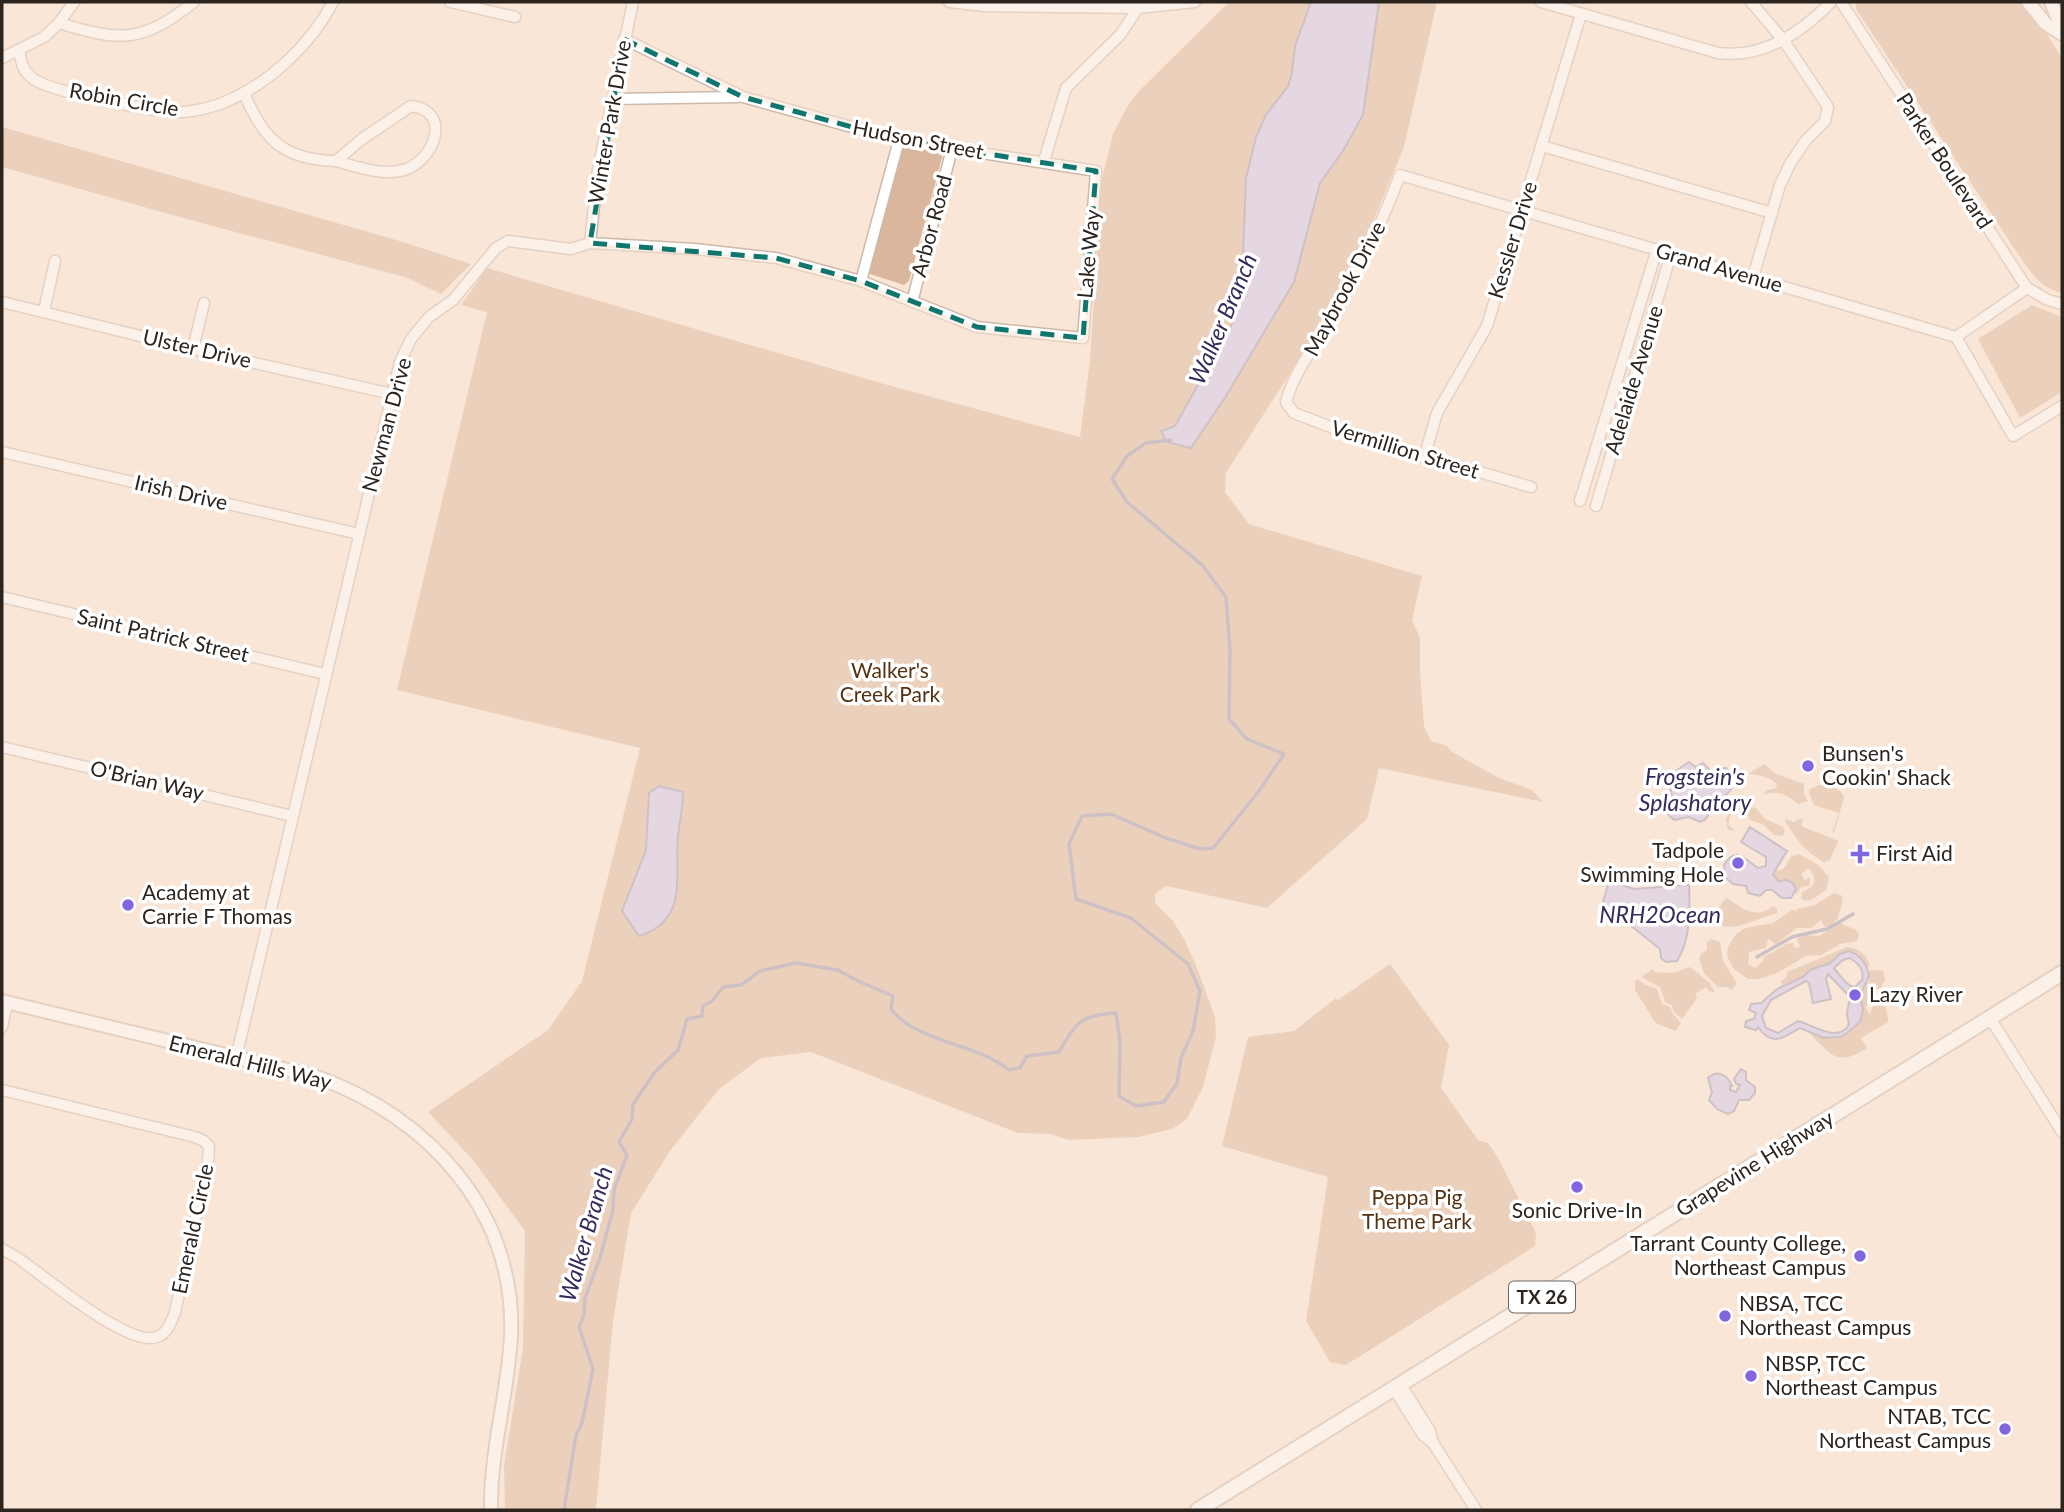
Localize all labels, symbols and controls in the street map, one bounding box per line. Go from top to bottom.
street label: Winter Park Drive [582,38,635,206]
street label: Robin Circle [68,77,181,120]
street label: Parker Boulevard [1892,88,1998,233]
street label: Hudson Street [851,114,986,164]
street label: Arbor Road [905,172,956,279]
street label: Kessler Drive [1482,178,1541,301]
street label: Lake Way [1071,208,1104,299]
street label: Maybrook Drive [1298,217,1390,360]
street label: Grand Avenue [1653,237,1786,297]
water label: Walker Branch [1182,249,1262,388]
street label: Adelaide Avenue [1598,302,1667,457]
street label: Ulster Drive [141,323,254,372]
street label: Newman Drive [356,355,415,495]
street label: Vermillion Street [1329,414,1483,483]
street label: Irish Drive [132,469,230,514]
street label: Saint Patrick Street [75,603,252,667]
park label: Walker's Creek Park [840,657,941,706]
place label: Bunsen's Cookin' Shack [1822,740,1951,789]
street label: O'Brian Way [88,754,207,805]
marker: Bunsen's Cookin' Shack [1800,758,1816,774]
water label: Frogstein's Splashatory [1639,762,1752,816]
place label: Tadpole Swimming Hole [1580,837,1724,886]
place label: First Aid [1876,840,1953,865]
marker: First Aid [1850,844,1870,864]
marker: Tadpole Swimming Hole [1730,855,1746,871]
place label: Academy at Carrie F Thomas [142,879,292,928]
marker: Academy at Carrie F Thomas [120,897,136,913]
water label: NRH2Ocean [1599,900,1721,928]
place label: Lazy River [1869,981,1963,1006]
marker: Lazy River [1847,987,1863,1003]
street label: Emerald Hills Way [166,1029,334,1094]
street label: Grapevine Highway [1671,1104,1838,1221]
street label: Emerald Circle [166,1161,218,1296]
water label: Walker Branch [552,1163,618,1304]
marker: Sonic Drive-In [1569,1179,1585,1195]
park label: Peppa Pig Theme Park [1362,1184,1472,1233]
place label: Sonic Drive-In [1512,1197,1642,1222]
place label: Tarrant County College, Northeast Campus [1630,1230,1846,1279]
marker: Tarrant County College, Northeast Campus [1852,1248,1868,1264]
road number: TX 26 [1509,1282,1575,1312]
place label: NBSA, TCC Northeast Campus [1739,1290,1911,1339]
marker: NBSA, TCC Northeast Campus [1717,1308,1733,1324]
place label: NBSP, TCC Northeast Campus [1765,1350,1937,1399]
marker: NBSP, TCC Northeast Campus [1743,1368,1759,1384]
place label: NTAB, TCC Northeast Campus [1819,1403,1991,1452]
marker: NTAB, TCC Northeast Campus [1997,1421,2013,1437]

